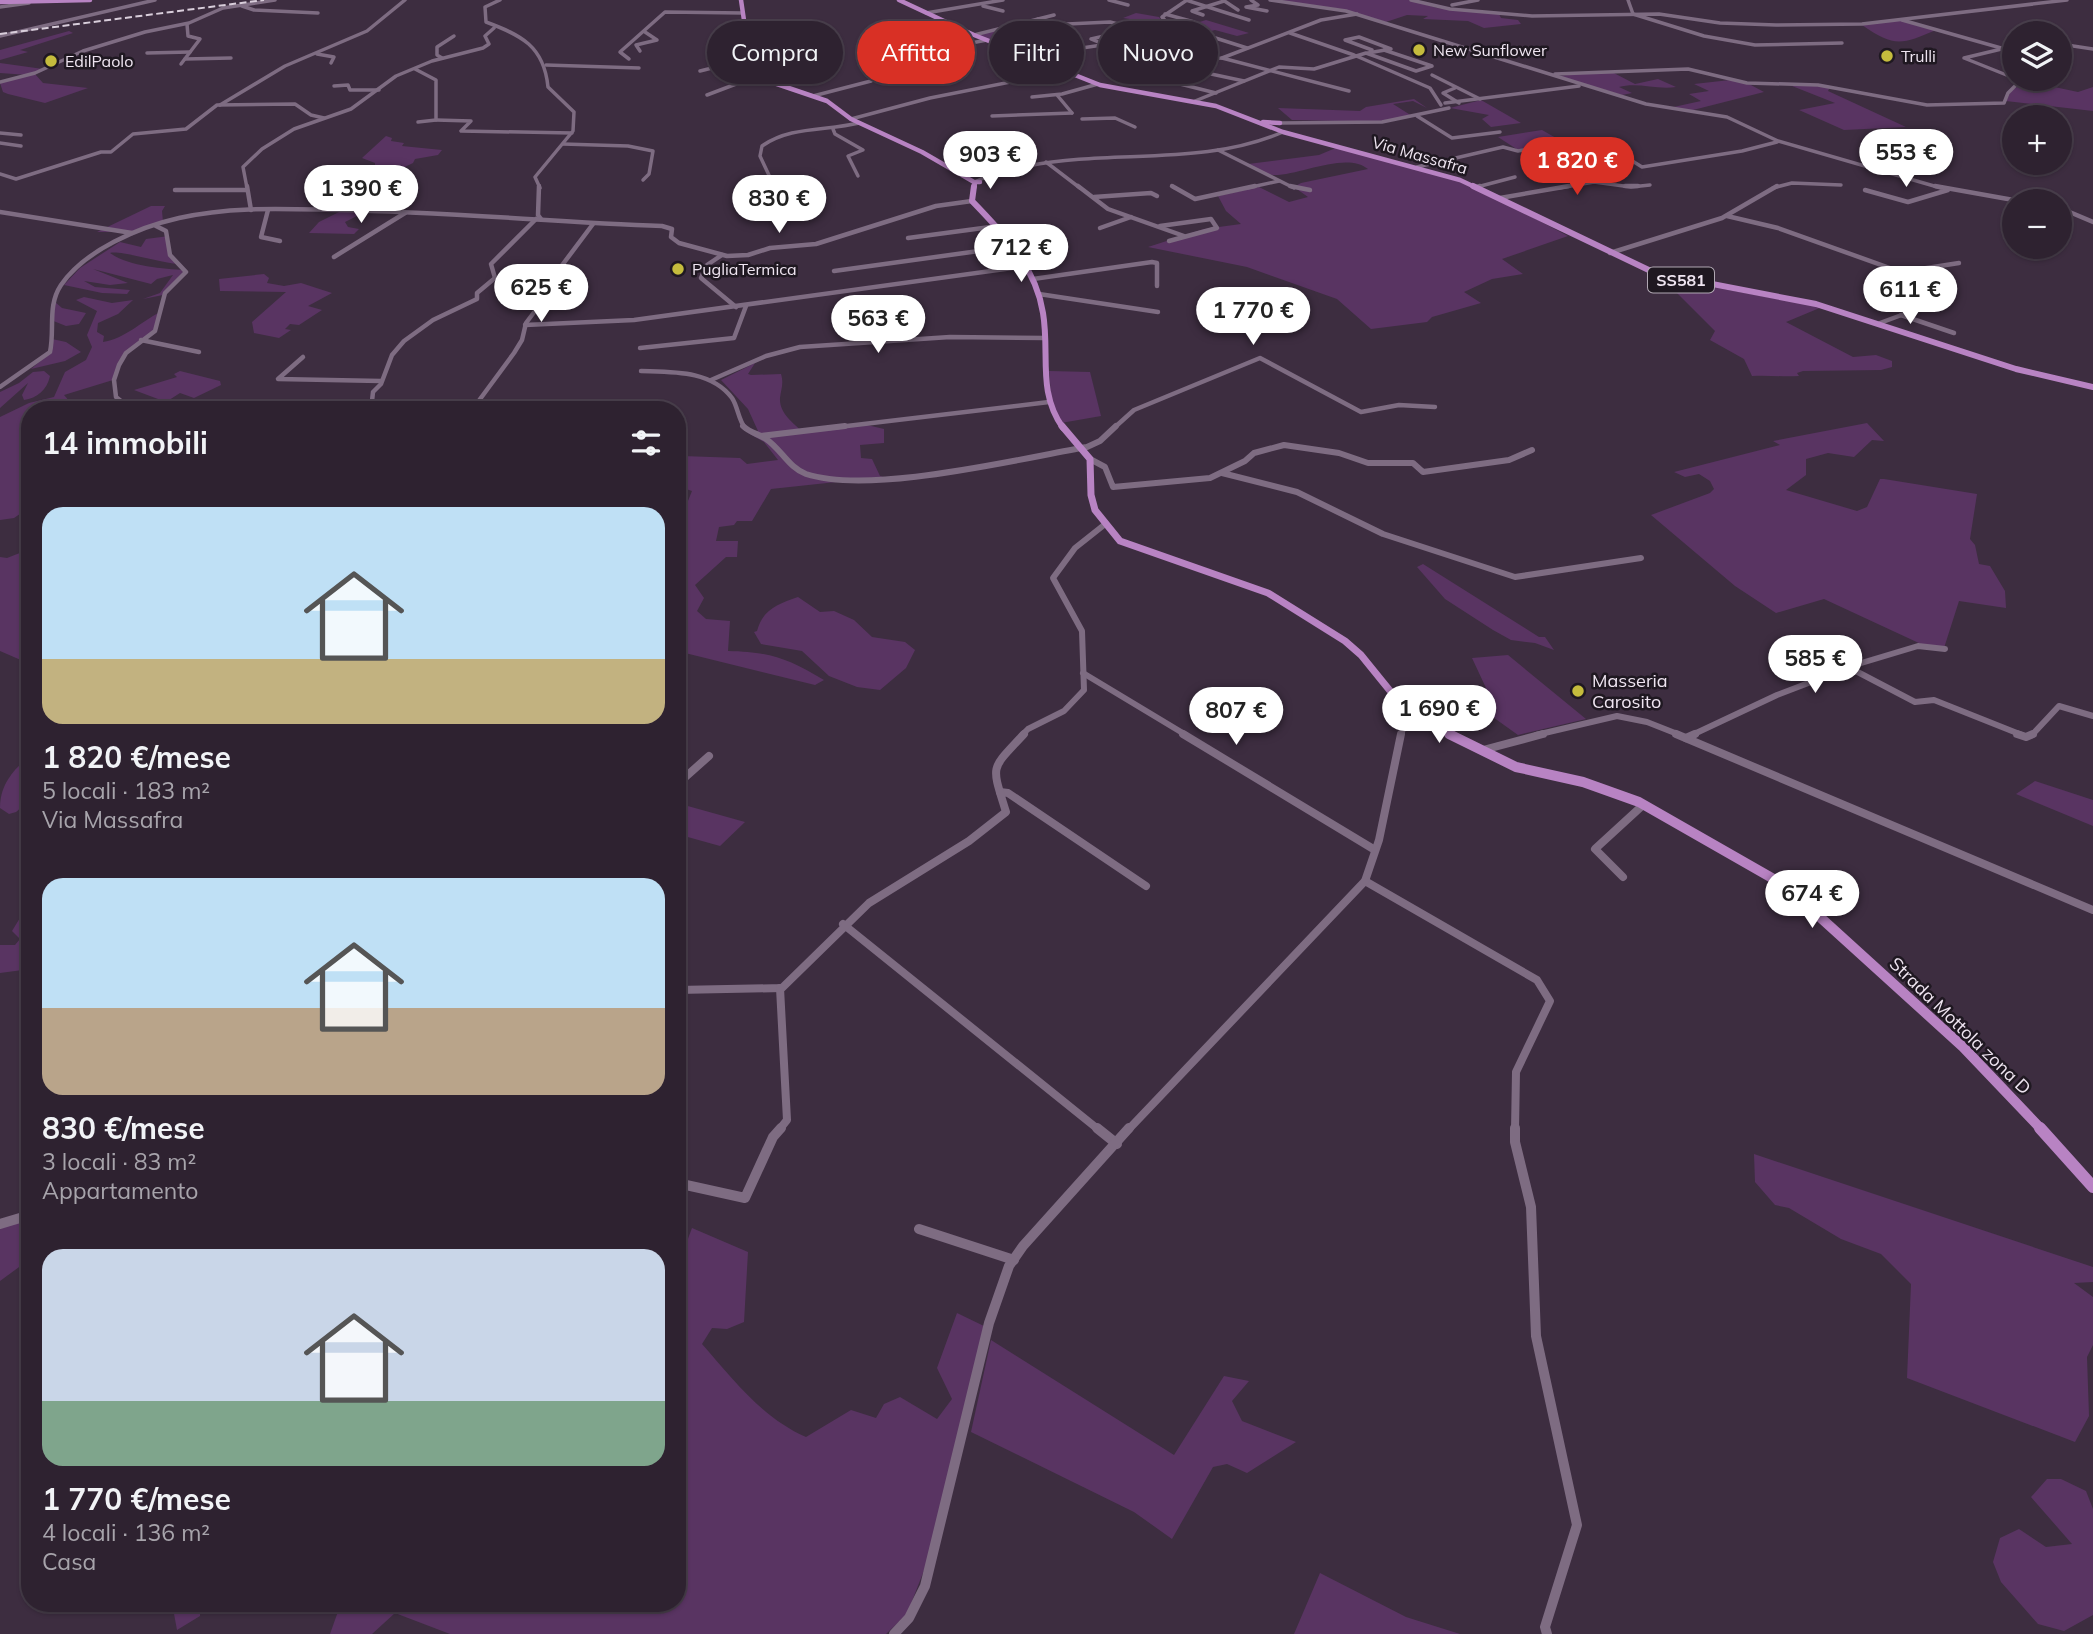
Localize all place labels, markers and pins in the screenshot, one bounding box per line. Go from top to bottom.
place label: New Sunflower [1433,40,1547,60]
marker: New Sunflower [1411,42,1427,58]
place label: Trulli [1901,46,1936,66]
marker: Trulli [1879,48,1895,64]
place label: EdilPaolo [65,51,133,71]
marker: EdilPaolo [43,53,59,69]
pin: 553 € [1857,130,1955,189]
pin: 903 € [941,132,1039,191]
pin: 1 820 € [1512,138,1642,197]
pin: 1 390 € [296,166,426,225]
pin: 830 € [730,176,828,235]
pin: 712 € [972,224,1070,284]
place label: PugliaTermica [692,259,797,279]
marker: PugliaTermica [670,261,686,277]
pin: 625 € [492,264,590,324]
pin: 611 € [1861,266,1959,326]
pin: 1 770 € [1188,288,1318,347]
pin: 563 € [829,296,927,355]
pin: 585 € [1766,636,1864,695]
place label: Masseria Carosito [1592,669,1668,713]
marker: Masseria Carosito [1570,683,1586,699]
pin: 1 690 € [1374,686,1504,745]
pin: 807 € [1187,688,1285,747]
pin: 674 € [1763,870,1861,930]

